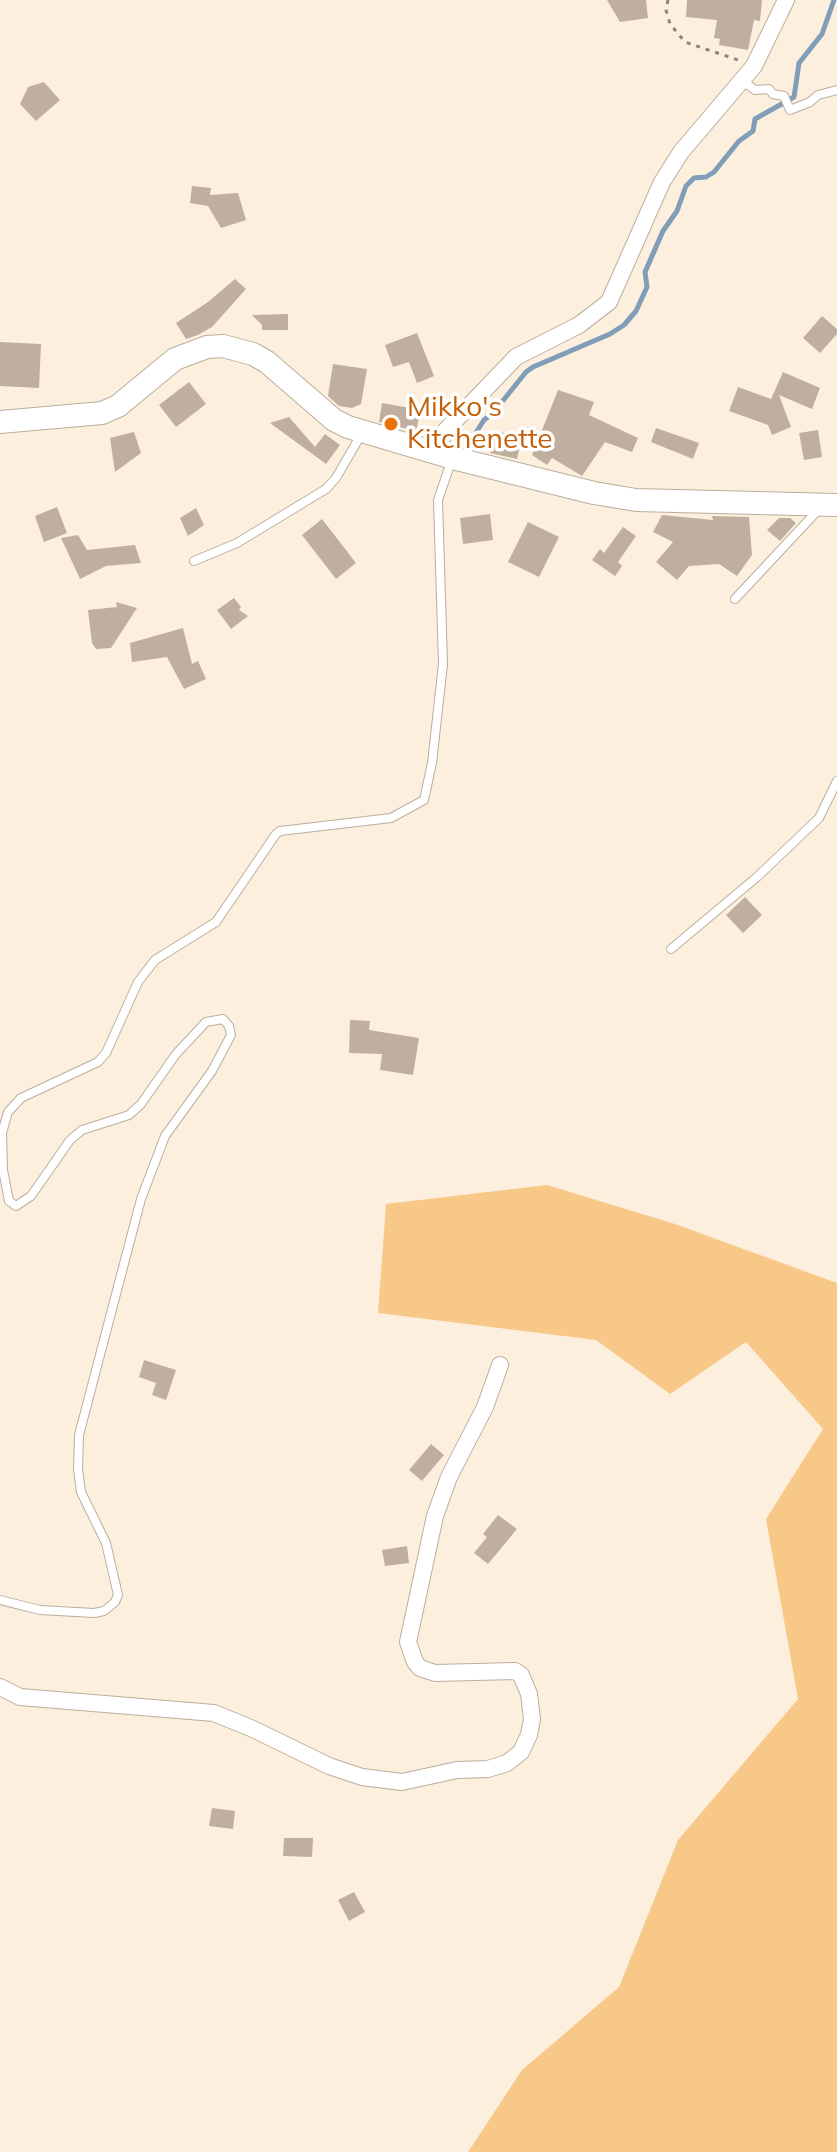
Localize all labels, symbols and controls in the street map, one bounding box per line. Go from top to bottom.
place label: Mikko's Kitchenette [407,391,553,457]
marker: Mikko's Kitchenette [382,415,400,433]

